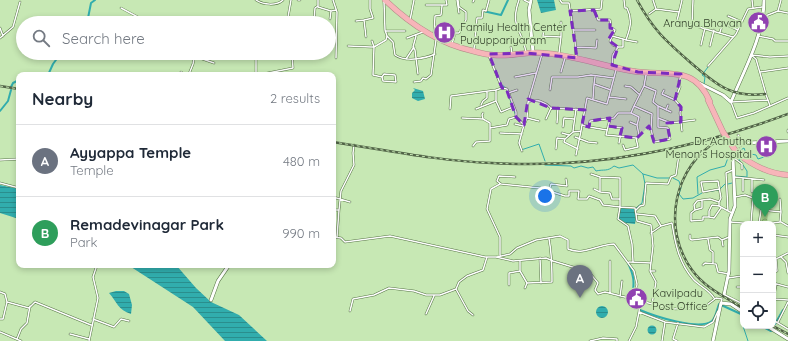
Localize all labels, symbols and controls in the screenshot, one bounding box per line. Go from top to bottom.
public building icon: Aranya Bhavan [745,10,771,36]
search box [16,16,336,60]
place label: Aranya Bhavan [663,16,742,30]
hospital icon: Family Health Center Puduppariyaram [431,20,457,46]
place label: Family Health Center Puduppariyaram [460,20,568,47]
icon: search [30,27,52,49]
text: Search here [62,29,145,48]
text: Nearby [32,88,93,109]
text: 2 results [270,90,320,106]
place label: Dr. Achutha Menon's Hospital [665,134,752,161]
hospital icon: Dr. Achutha Menon's Hospital [754,134,780,160]
text: Ayyappa Temple [70,143,191,162]
text: A [41,153,49,169]
text: 480 m [283,153,320,169]
text: Temple [70,162,114,178]
pin: B [752,184,778,217]
your location [535,186,555,206]
text: Remadevinagar Park [70,215,224,234]
map controls [740,221,776,329]
button: + [740,221,776,257]
text: B [41,225,49,241]
text: 990 m [282,225,320,241]
text: Park [70,234,98,250]
button: − [740,257,776,293]
pin: A [567,265,593,298]
public building icon: Kavilpadu Post Office [624,286,650,312]
place label: Kavilpadu Post Office [652,286,708,313]
button: locate [740,293,776,329]

